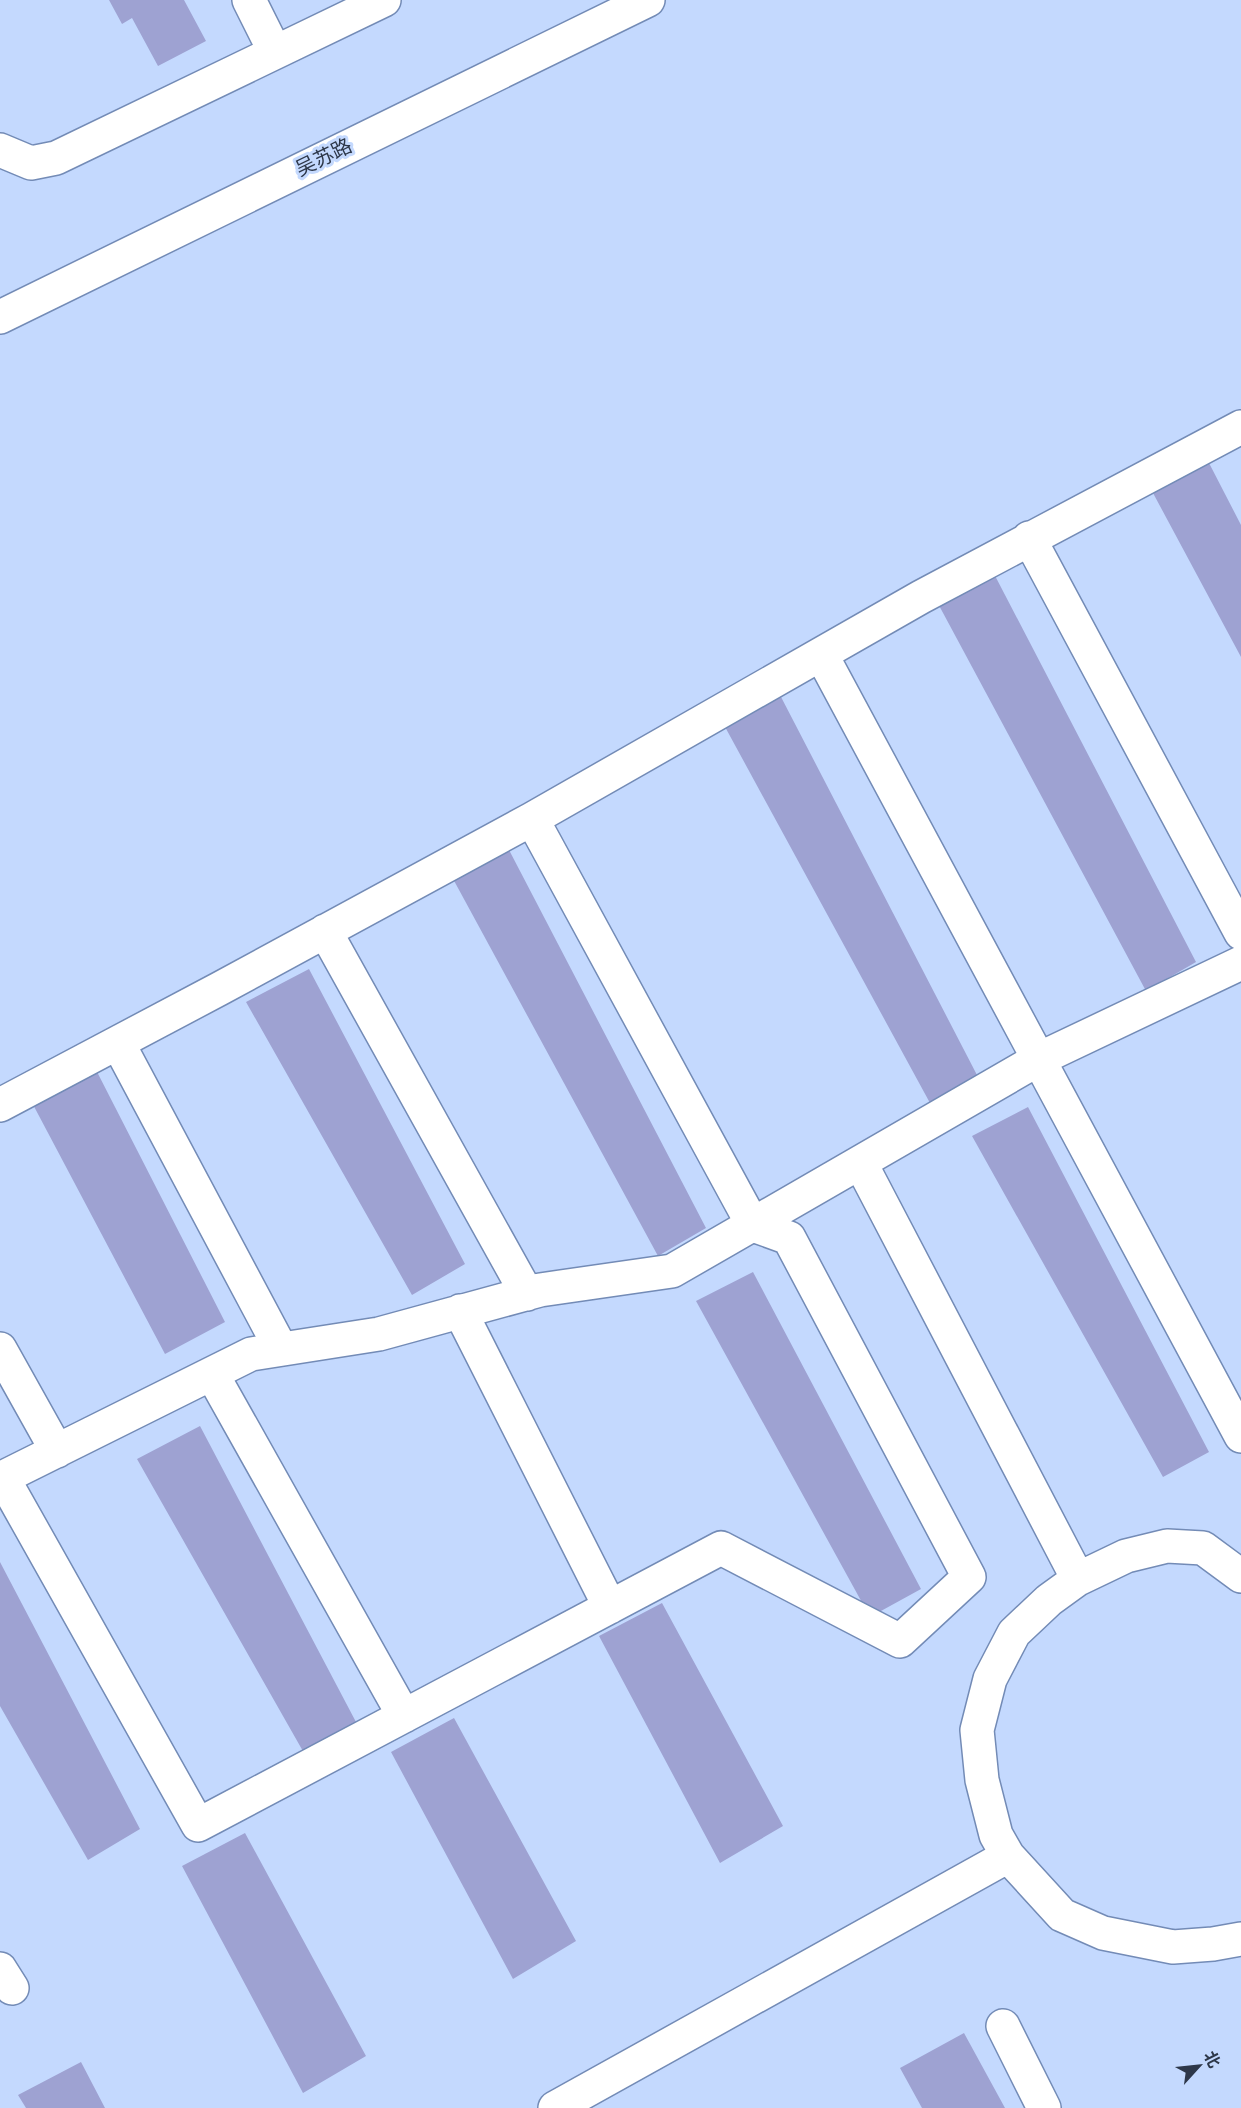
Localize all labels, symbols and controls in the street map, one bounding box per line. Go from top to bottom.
street label: 吴苏路 [292,134,356,182]
north arrow [1169,2036,1229,2096]
text: 北 [1199,2048,1223,2071]

